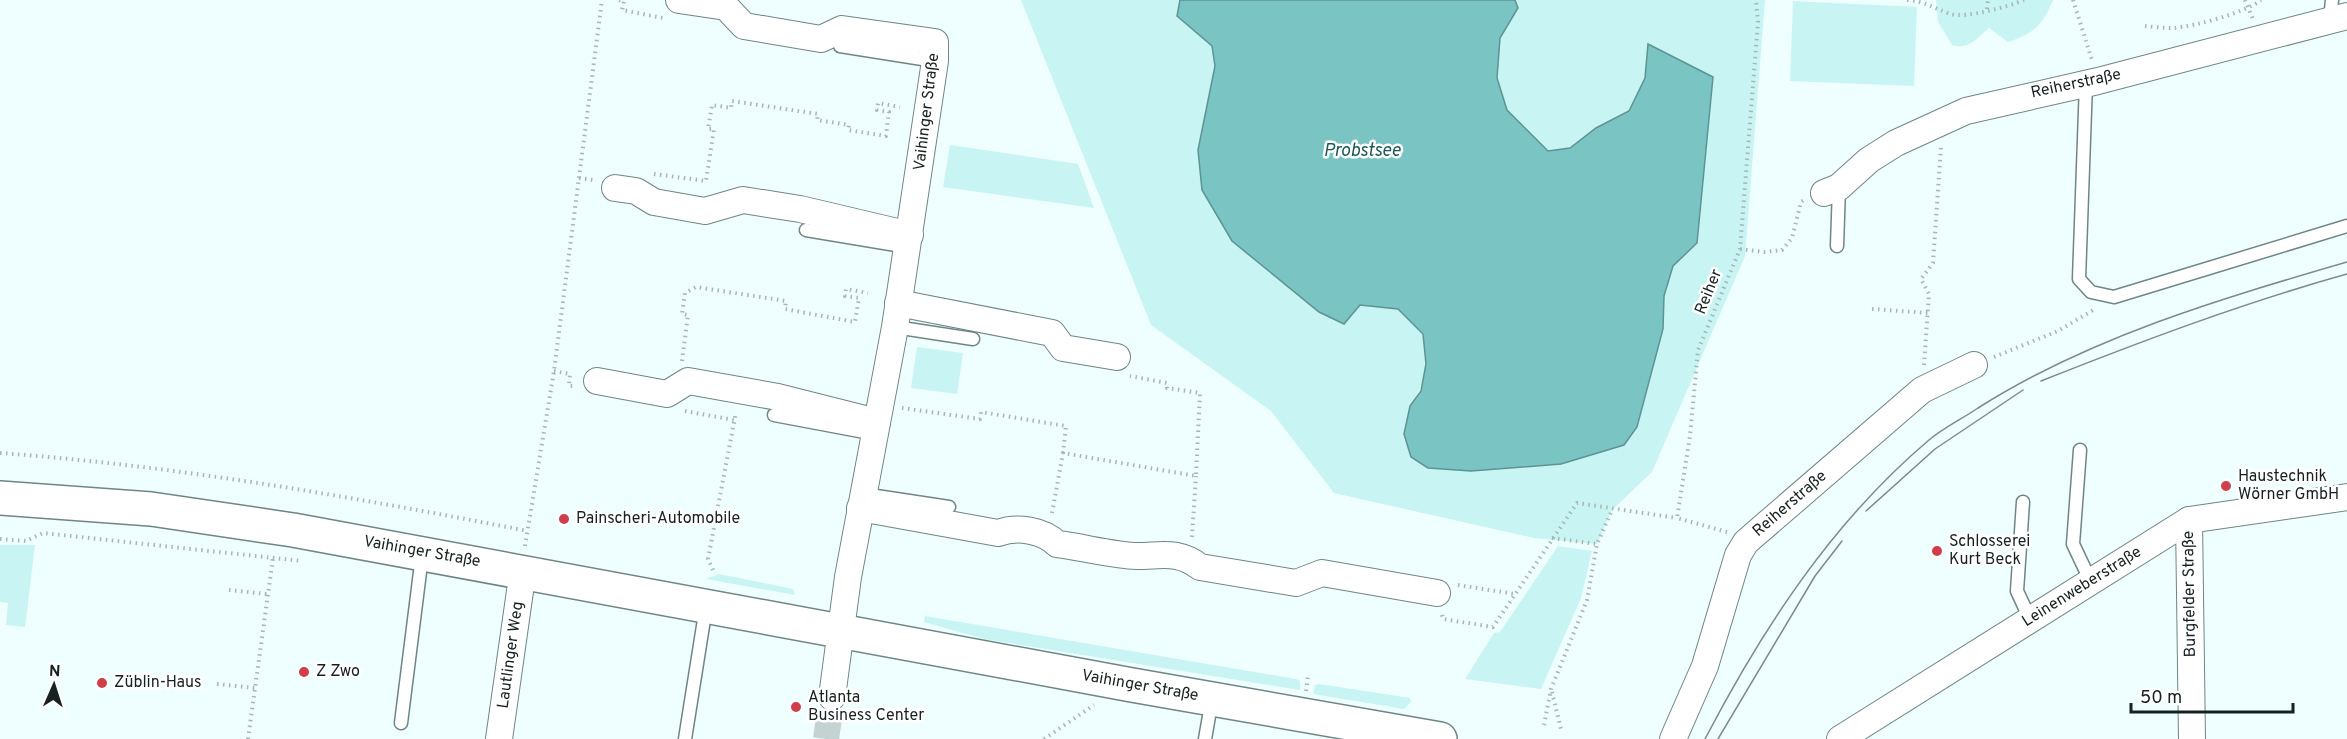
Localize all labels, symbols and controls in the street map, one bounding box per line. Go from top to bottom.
street label: Vaihinger Straße [910,52,944,172]
street label: Reiherstraße [2029,65,2123,103]
water label: Probstsee [1323,140,1401,163]
street label: Reiher [1691,266,1727,318]
street label: Reiherstraße [1749,466,1831,542]
place label: Haustechnik Wörner GmbH [2238,467,2339,505]
marker: Haustechnik Wörner GmbH [2219,479,2233,493]
place label: Painscheri-Automobile [576,509,740,529]
marker: Painscheri-Automobile [557,512,571,526]
street label: Burgfelder Straße [2179,531,2201,657]
street label: Vaihinger Straße [362,532,482,572]
place label: Schlosserei Kurt Beck [1949,532,2030,570]
street label: Leinenweberstraße [2019,542,2145,632]
marker: Schlosserei Kurt Beck [1930,544,1944,558]
street label: Lautlinger Weg [494,600,528,710]
north arrow [24,655,84,715]
text: N [48,662,61,682]
place label: Z Zwo [316,662,360,682]
marker: Z Zwo [297,665,311,679]
street label: Vaihinger Straße [1080,666,1200,706]
place label: Züblin-Haus [114,673,202,693]
marker: Züblin-Haus [95,676,109,690]
scale bar [2131,676,2293,714]
text: 50 m [2140,687,2182,710]
place label: Atlanta Business Center [808,688,924,726]
marker: Atlanta Business Center [789,700,803,714]

